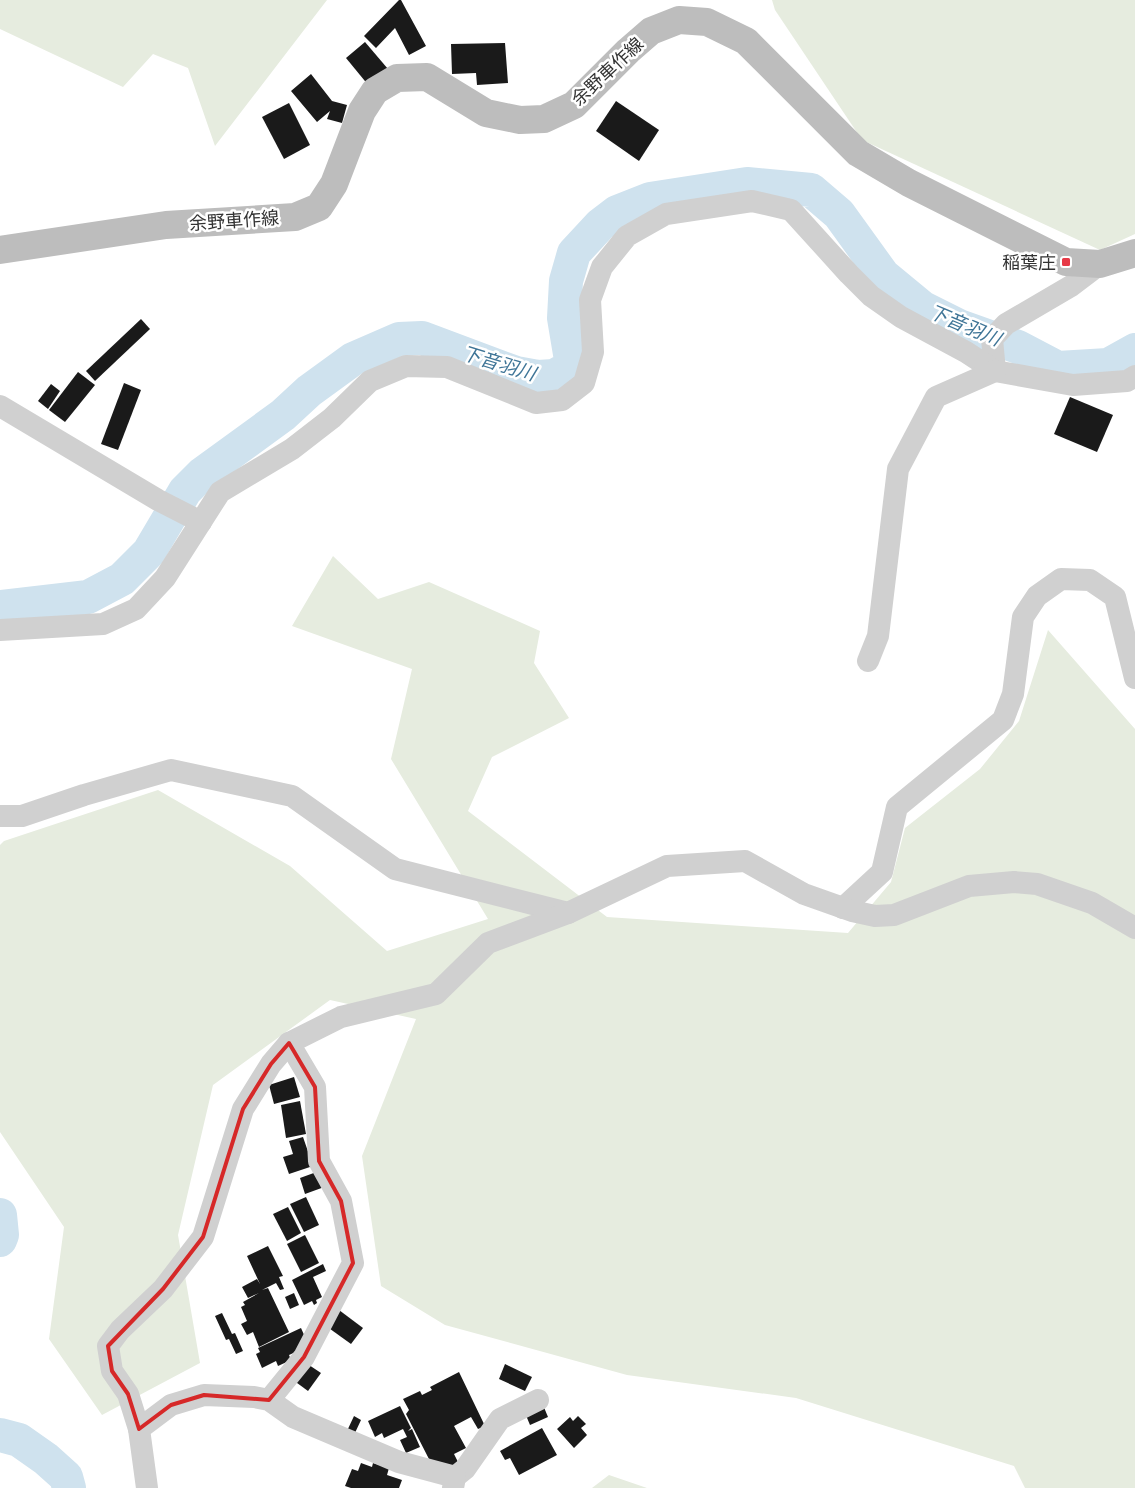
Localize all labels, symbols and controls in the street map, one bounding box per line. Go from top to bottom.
street label: 余野車作線 [566,32,648,110]
street label: 余野車作線 [188,205,280,235]
place label: 稲葉庄 [1002,250,1056,274]
marker: 稲葉庄 [1060,256,1072,268]
water label: 下音羽川 [925,298,1007,353]
water label: 下音羽川 [459,339,541,387]

